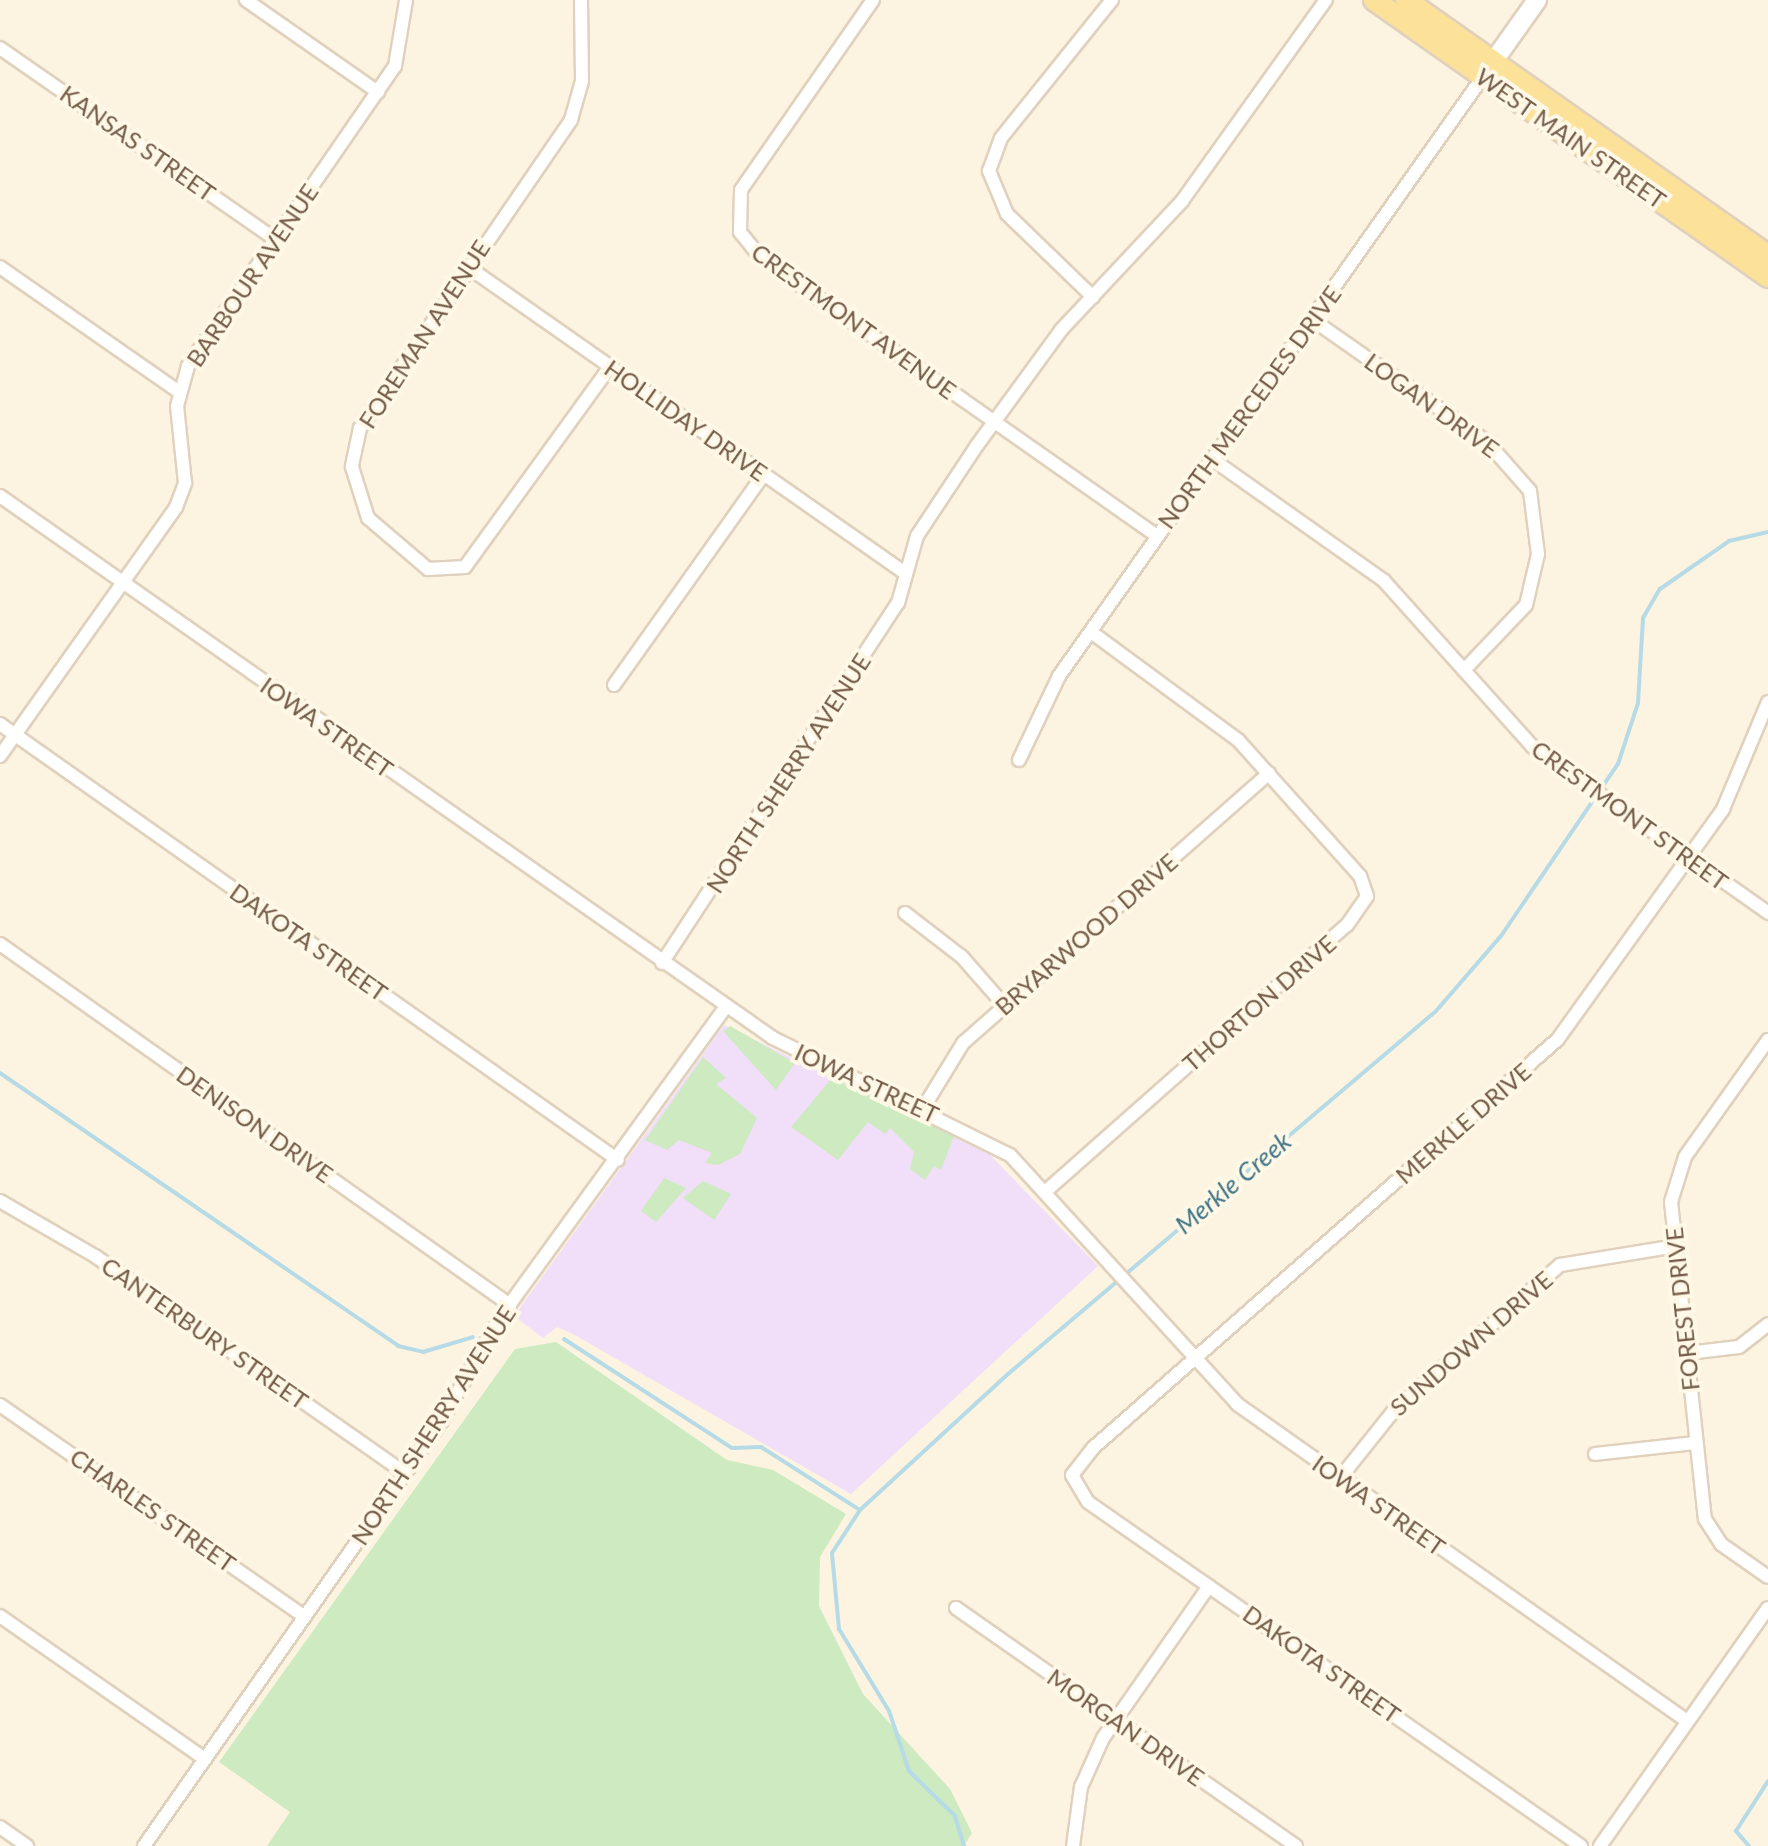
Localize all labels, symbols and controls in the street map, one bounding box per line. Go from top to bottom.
street label: WEST MAIN STREET [1470,61,1672,215]
street label: KANSAS STREET [55,79,221,207]
street label: BARBOUR AVENUE [180,178,324,372]
street label: FOREMAN AVENUE [352,234,496,434]
street label: CRESTMONT AVENUE [746,237,962,405]
street label: NORTH MERCEDES DRIVE [1151,280,1347,534]
street label: LOGAN DRIVE [1359,347,1505,463]
street label: HOLLIDAY DRIVE [599,353,773,487]
street label: NORTH SHERRY AVENUE [699,647,877,899]
street label: IOWA STREET [255,670,399,784]
street label: CRESTMONT STREET [1526,734,1734,896]
street label: BRYARWOOD DRIVE [989,847,1183,1021]
street label: DAKOTA STREET [224,877,394,1007]
street label: THORTON DRIVE [1177,929,1341,1077]
street label: IOWA STREET [790,1037,944,1129]
street label: MERKLE DRIVE [1390,1057,1536,1189]
street label: DENISON DRIVE [171,1059,339,1189]
water label: Merkle Creek [1169,1126,1297,1240]
street label: FOREST DRIVE [1659,1225,1705,1393]
street label: CANTERBURY STREET [96,1251,314,1415]
street label: SUNDOWN DRIVE [1384,1265,1558,1421]
street label: NORTH SHERRY AVENUE [344,1299,522,1551]
street label: CHARLES STREET [65,1442,241,1578]
street label: IOWA STREET [1307,1448,1451,1562]
street label: DAKOTA STREET [1237,1599,1407,1729]
street label: MORGAN DRIVE [1042,1662,1210,1792]

